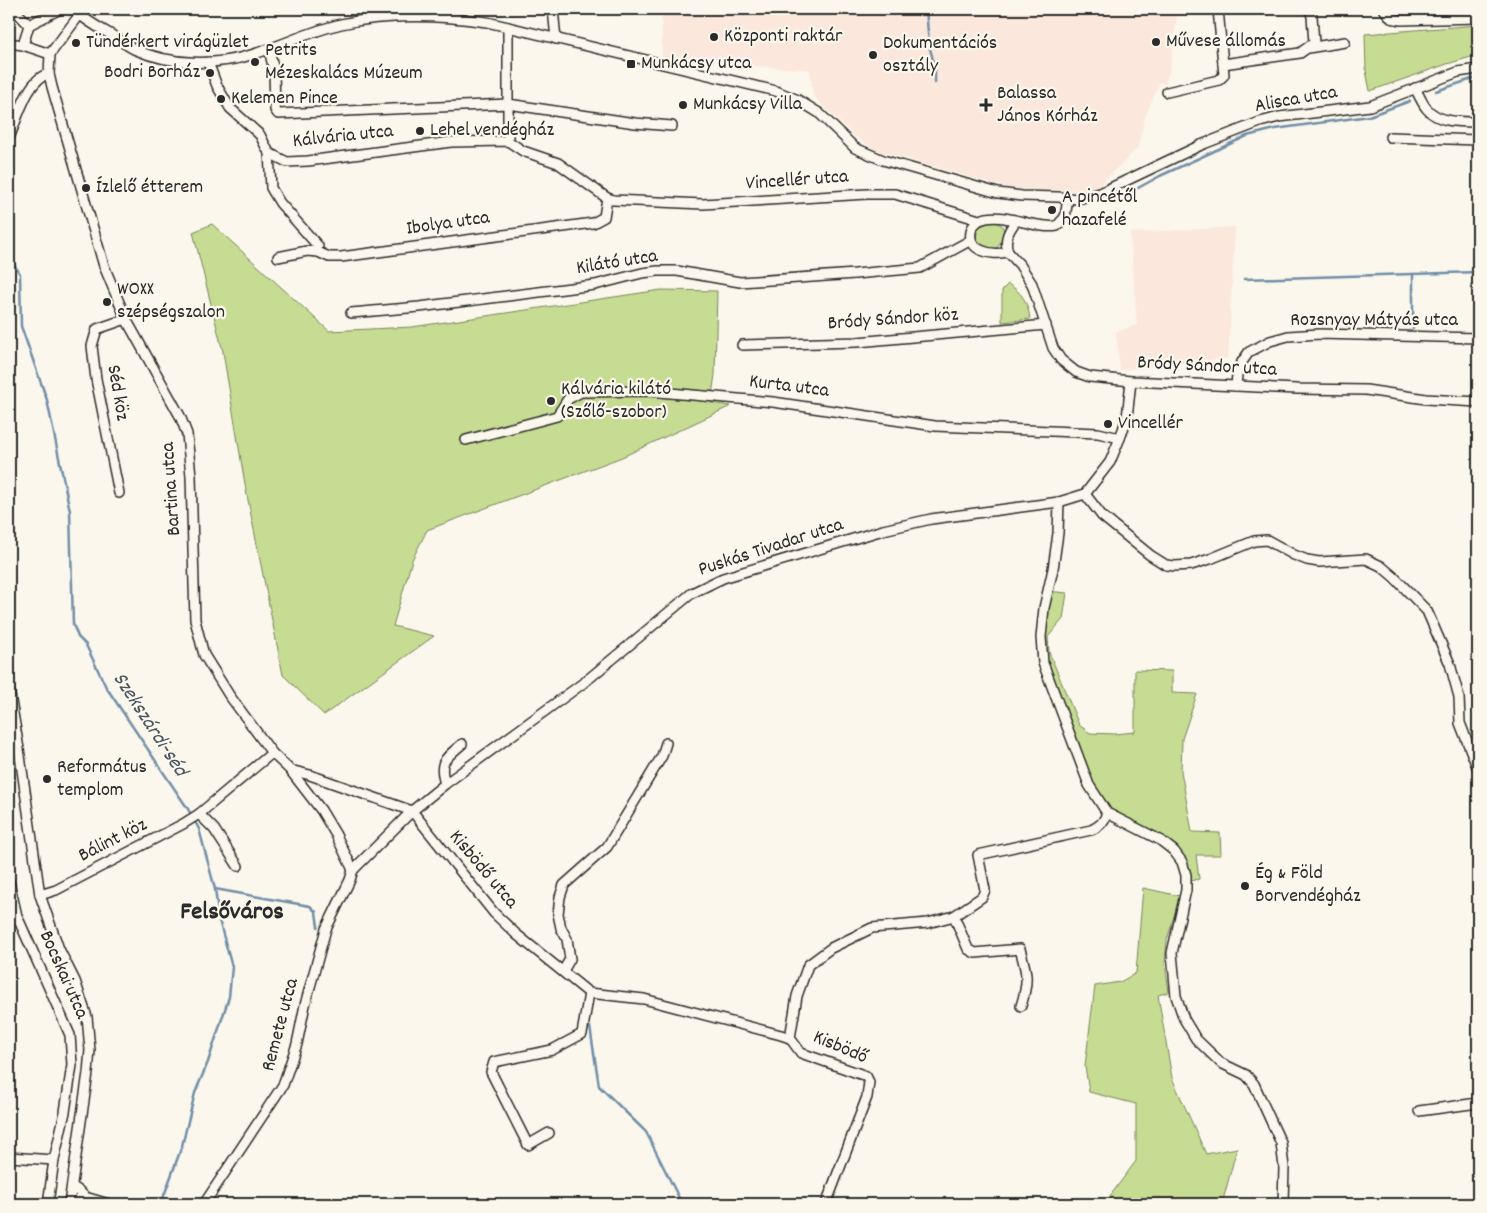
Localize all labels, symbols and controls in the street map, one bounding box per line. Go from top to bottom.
place label: Központi raktár [724,23,843,51]
place label: Művese állomás [1166,28,1286,56]
place label: Tündérkert virágüzlet [86,29,249,57]
place label: Dokumentációs osztály [883,30,997,81]
marker: Központi raktár [708,31,720,43]
marker: Művese állomás [1150,36,1162,48]
marker: Tündérkert virágüzlet [70,37,82,49]
place label: Petrits Mézeskalács Múzeum [265,37,423,88]
marker: Dokumentációs osztály [867,49,879,61]
place label: Munkácsy utca [641,50,752,78]
marker: Petrits Mézeskalács Múzeum [249,56,261,68]
marker: Munkácsy utca [625,58,637,70]
place label: Bodri Borház [104,59,200,87]
marker: Bodri Borház [204,67,216,79]
street label: Alisca utca [1253,79,1340,121]
place label: Balassa János Kórház [997,80,1098,131]
place label: Kelemen Pince [231,85,338,113]
place label: Munkácsy Villa [693,91,803,119]
marker: Kelemen Pince [215,93,227,105]
marker: Balassa János Kórház [979,98,993,112]
marker: Munkácsy Villa [677,99,689,111]
place label: Lehel vendégház [430,117,555,145]
street label: Kálvária utca [291,118,395,156]
marker: Lehel vendégház [414,125,426,137]
street label: Vincellér utca [745,163,850,199]
place label: Ízlelő étterem [96,174,203,202]
marker: Ízlelő étterem [80,182,92,194]
place label: A pincétől hazafelé [1062,184,1138,235]
street label: Ibolya utca [404,204,492,244]
marker: A pincétől hazafelé [1046,204,1058,216]
street label: Kilátó utca [574,243,660,283]
place label: WOXX szépségszalon [117,276,225,327]
marker: WOXX szépségszalon [101,296,113,308]
street label: Bródy Sándor köz [827,301,960,339]
street label: Rozsnyay Mátyás utca [1290,307,1458,335]
street label: Bródy Sándor utca [1137,349,1278,385]
street label: Séd köz [98,363,136,423]
street label: Kurta utca [748,368,831,406]
place label: Kálvária kilátó (Szőlő-szobor) [561,376,671,427]
marker: Kálvária kilátó (Szőlő-szobor) [545,395,557,407]
place label: Vincellér [1118,410,1184,438]
marker: Vincellér [1102,418,1114,430]
street label: Bartina utca [155,441,189,537]
street label: Puskás Tivadar utca [695,511,848,585]
water label: Szekszárdi-séd [104,667,196,786]
place label: Református templom [57,754,147,805]
marker: Református templom [41,773,53,785]
street label: Bálint köz [74,812,153,870]
street label: Kisbödő utca [442,825,525,916]
place label: Ég & Föld Borvendégház [1255,860,1361,911]
marker: Ég & Föld Borvendégház [1239,880,1251,892]
district label: Felsőváros [180,895,284,931]
street label: Bocskai utca [31,926,95,1024]
street label: Remete utca [255,975,307,1075]
street label: Kisbödő [808,1024,872,1072]

